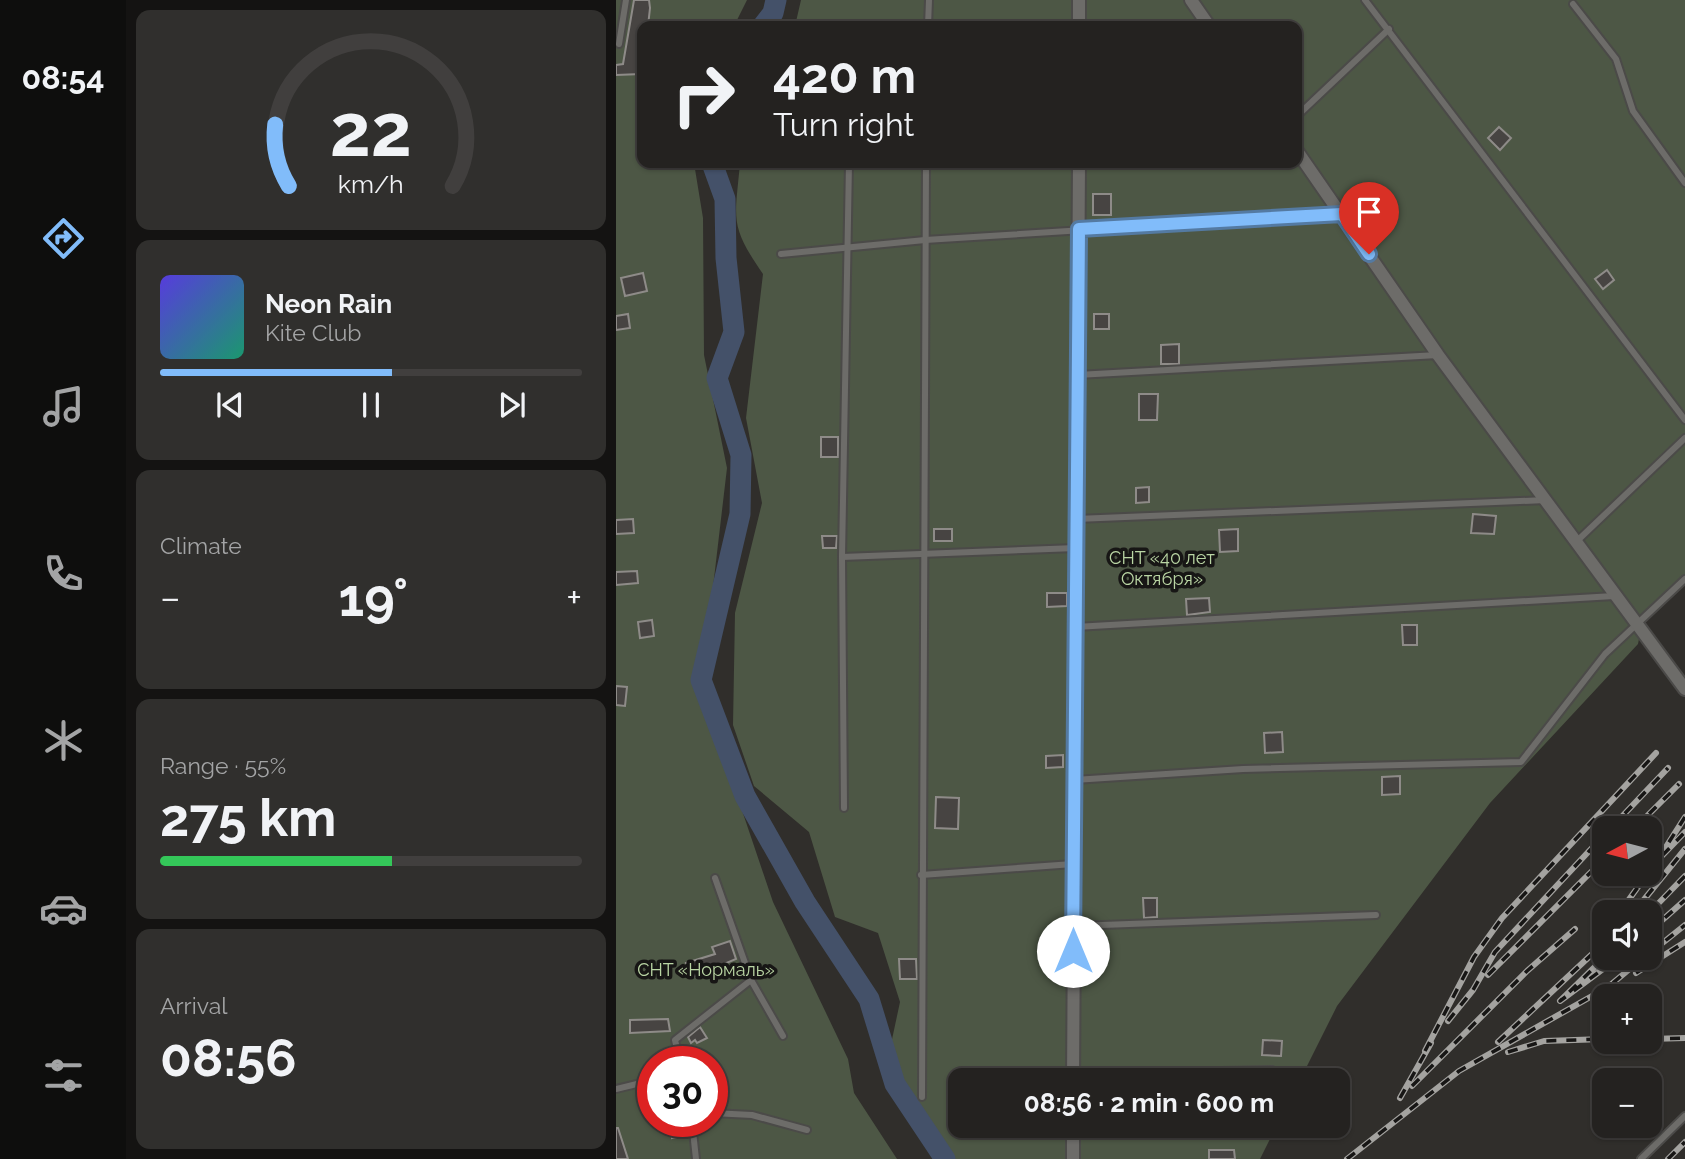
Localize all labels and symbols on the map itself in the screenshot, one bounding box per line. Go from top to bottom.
pin [1339,182,1399,254]
park label: СНТ «40 лет Октября» [1109,547,1215,589]
north arrow [1592,816,1662,886]
position arrow [1036,914,1110,988]
park label: СНТ «Нормаль» [637,959,775,980]
speed limit sign: 30 [637,1046,728,1137]

